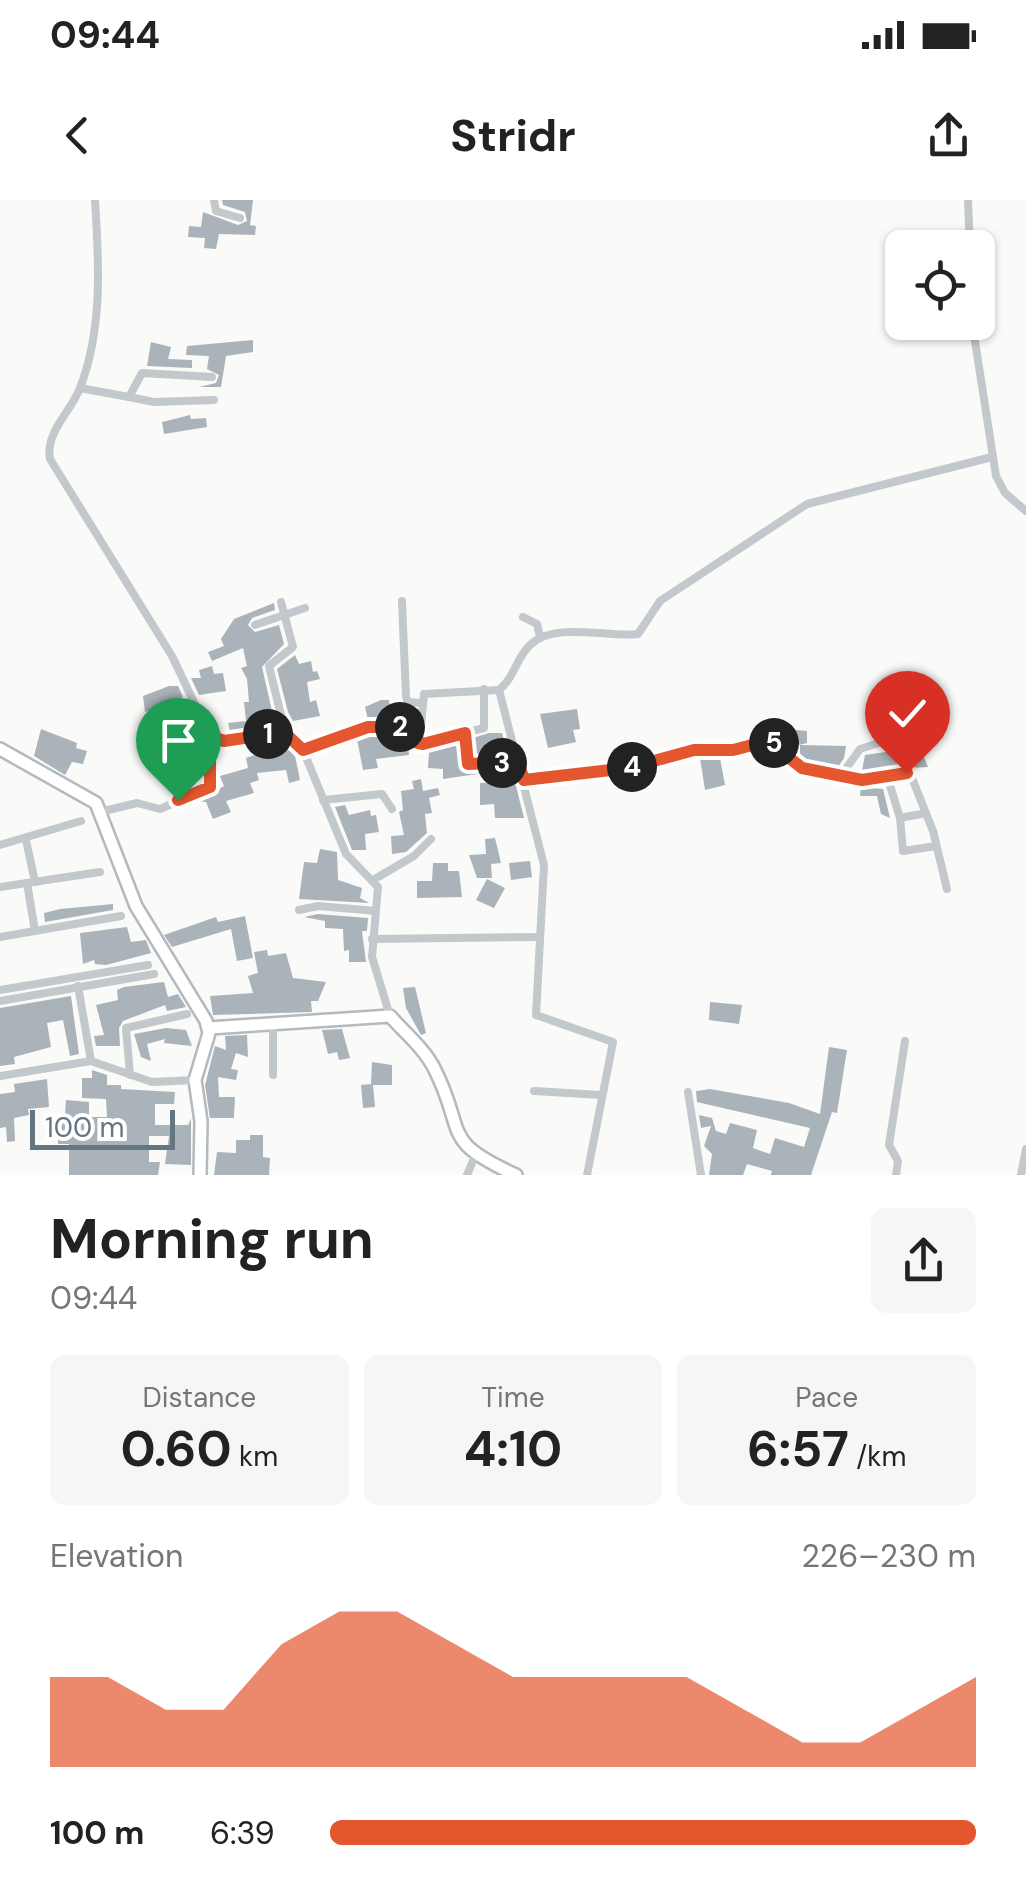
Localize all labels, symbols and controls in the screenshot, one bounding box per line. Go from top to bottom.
text: 09:44 [50,10,160,60]
text: Stridr [450,106,576,165]
icon: back [50,108,105,163]
icon: share [921,108,976,163]
map controls [885,230,995,340]
button: locate [885,230,995,340]
pin [865,671,950,774]
icon: check [880,686,935,741]
pin [136,698,221,801]
pin: 2 [375,702,425,752]
text: 2 [392,708,408,745]
pin: 1 [243,709,293,759]
icon: arrive [151,713,206,768]
text: 1 [263,715,273,752]
pin: 5 [749,718,799,768]
text: 5 [765,724,783,761]
pin: 3 [477,738,527,788]
pin: 4 [607,742,657,792]
text: 3 [494,744,510,781]
text: 4 [623,748,641,785]
scale bar [30,1105,175,1150]
text: 100 m [45,1109,124,1146]
text: Morning run [50,1203,374,1275]
button: share [871,1208,976,1313]
text: 09:44 [50,1277,137,1319]
text: Distance [143,1379,256,1416]
text: Time [481,1379,545,1416]
text: Pace [795,1379,858,1416]
text: 0.60 [120,1416,232,1482]
text: 4:10 [464,1416,562,1482]
text: 6:57 [747,1416,849,1482]
text: km [232,1438,278,1475]
text: /km [849,1438,906,1475]
text: Elevation [50,1535,183,1577]
text: 226–230 m [801,1535,976,1577]
text: 100 m [50,1812,144,1854]
text: 6:39 [210,1812,275,1854]

